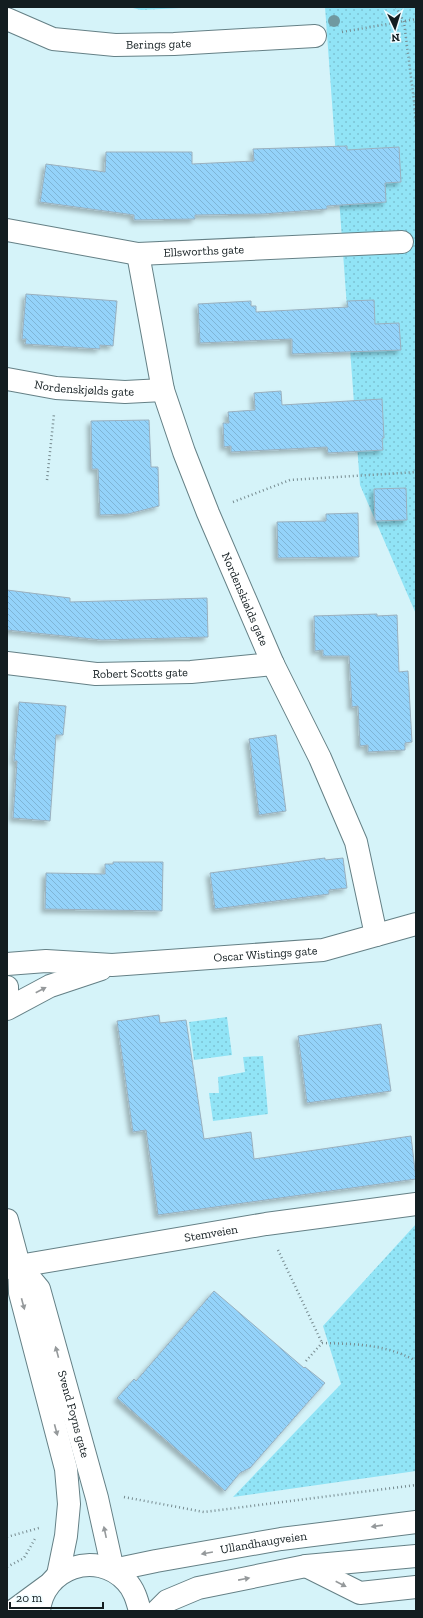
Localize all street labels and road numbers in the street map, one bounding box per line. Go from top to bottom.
street label: Berings gate [126,36,192,52]
street label: Ellsworths gate [163,242,245,260]
street label: Nordenskjølds gate [33,377,135,399]
street label: Nordenskiølds gate [219,550,271,648]
street label: Robert Scotts gate [93,665,188,681]
street label: Oscar Wistings gate [213,943,318,965]
street label: Stemveien [183,1222,239,1245]
street label: Svend Foyns gate [55,1369,93,1460]
street label: Ullandhaugveien [219,1529,308,1557]

